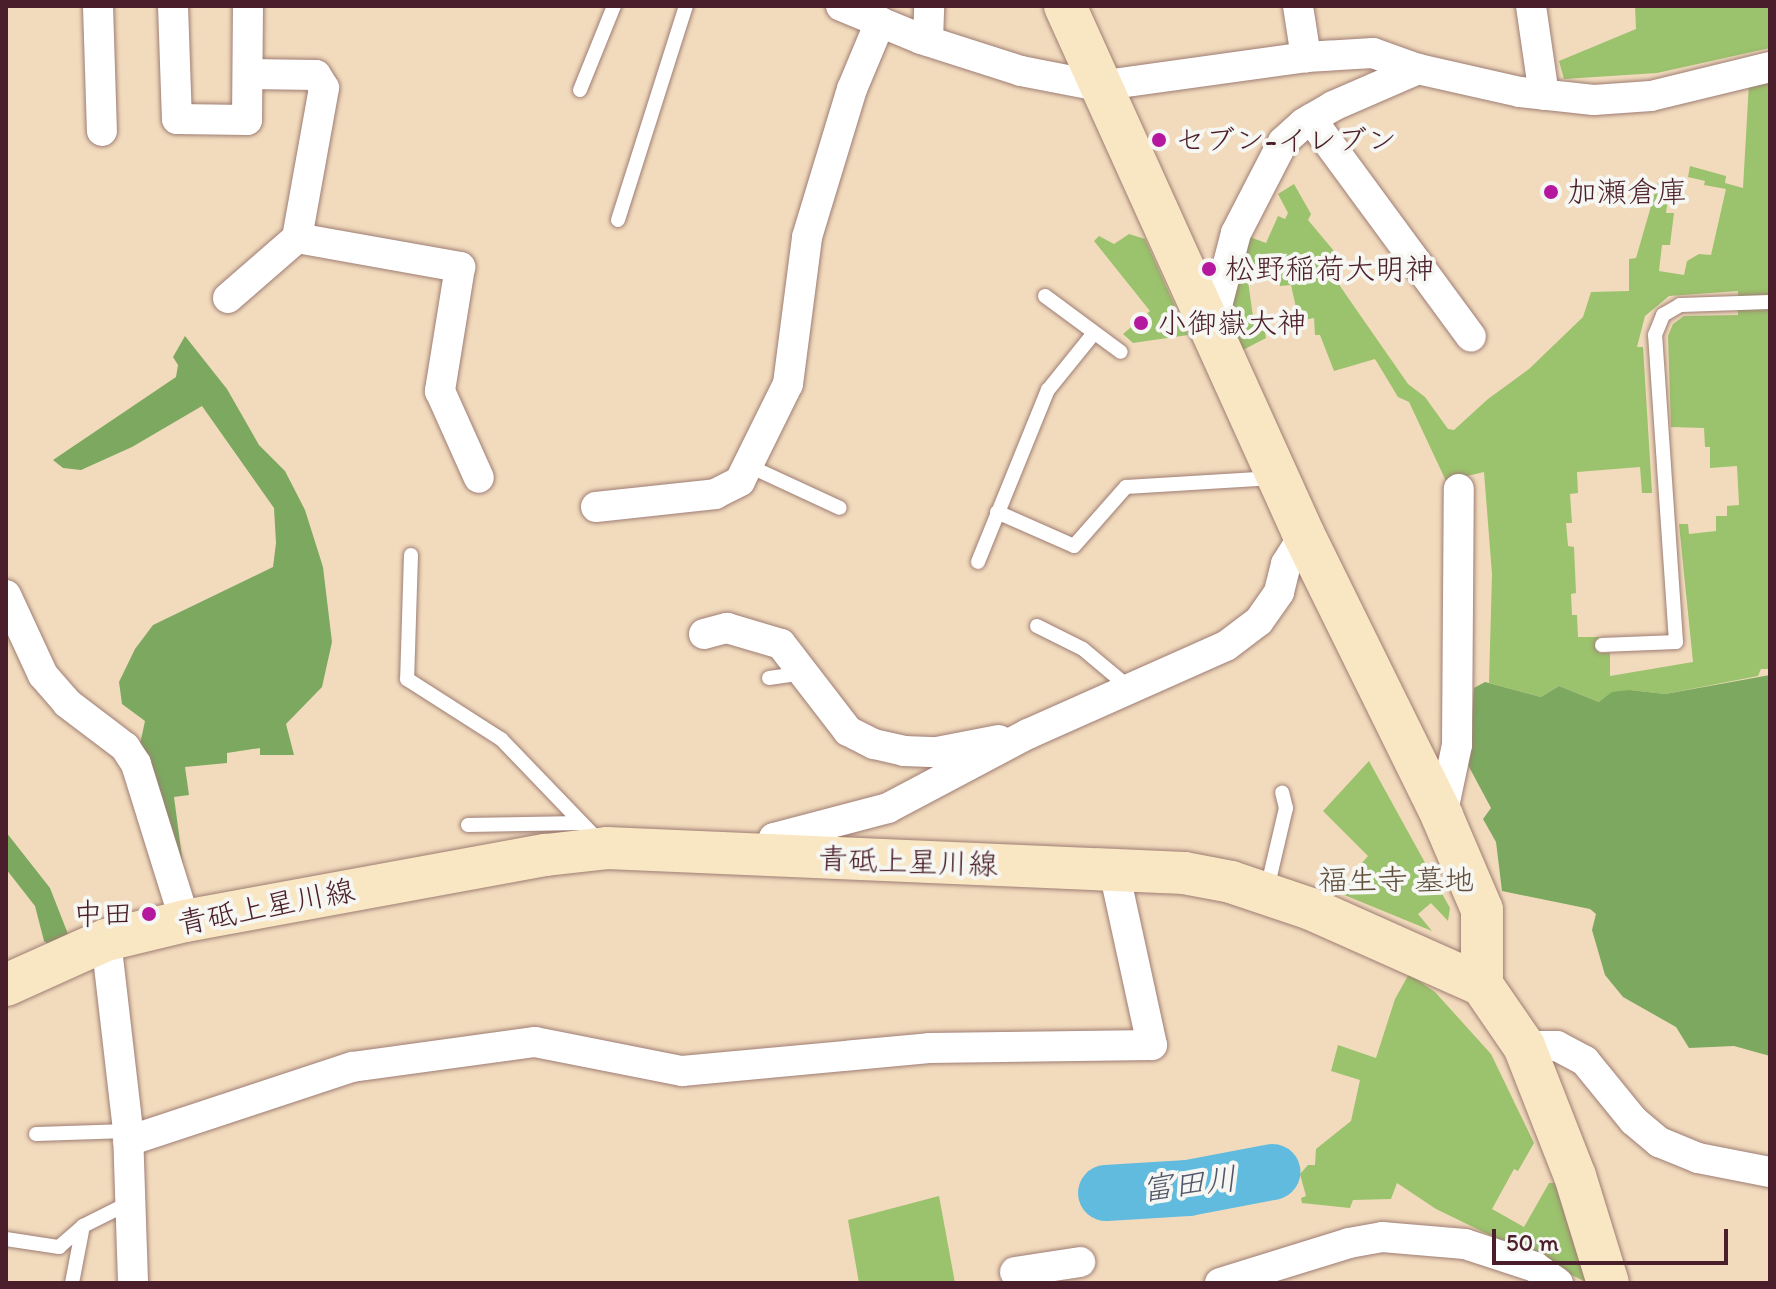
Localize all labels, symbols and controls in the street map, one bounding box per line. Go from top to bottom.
place label: セブン-イレブン [1175,122,1397,158]
marker: セブン-イレブン [1150,131,1168,149]
place label: 加瀬倉庫 [1567,174,1687,210]
marker: 加瀬倉庫 [1542,183,1560,201]
place label: 松野稲荷大明神 [1225,251,1435,287]
marker: 松野稲荷大明神 [1200,260,1218,278]
place label: 小御嶽大神 [1157,305,1307,341]
marker: 小御嶽大神 [1132,314,1150,332]
street label: 青砥上星川線 [817,841,999,883]
park label: 福生寺 墓地 [1318,862,1474,898]
street label: 青砥上星川線 [174,872,358,942]
place label: 中田 [73,896,133,932]
marker: 中田 [140,905,158,923]
water label: 富田川 [1139,1159,1239,1209]
scale bar [1496,1213,1732,1263]
text: 50 m [1506,1228,1559,1257]

